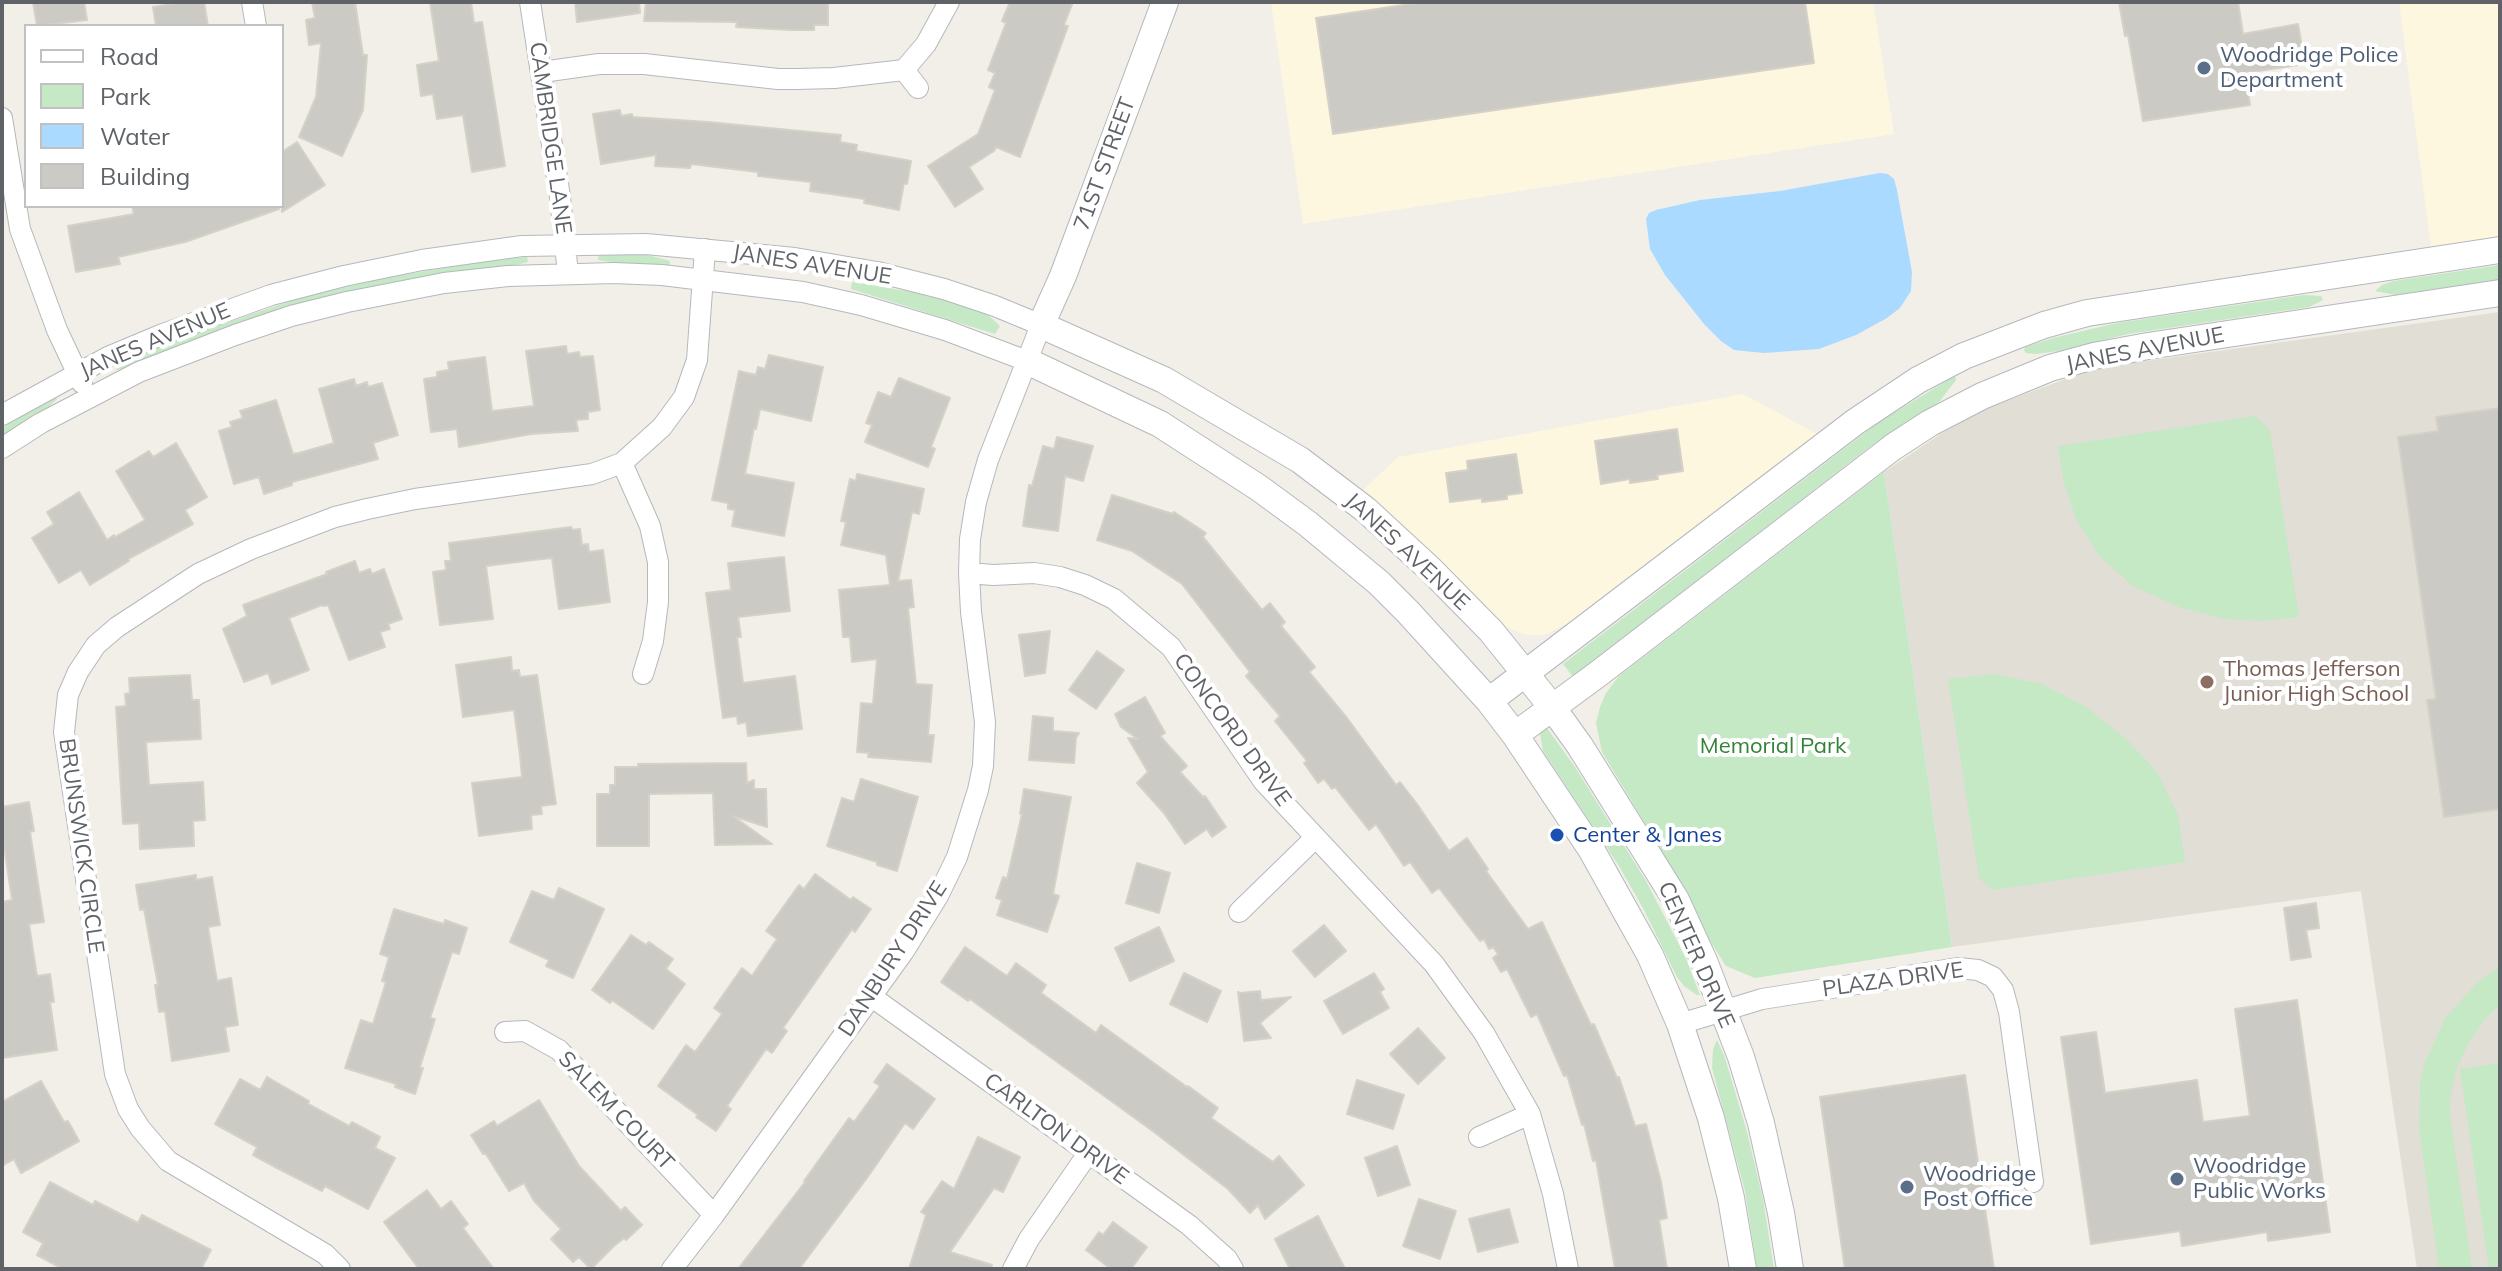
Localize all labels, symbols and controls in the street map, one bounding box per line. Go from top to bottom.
legend [24,24,284,208]
street label: CAMBRIDGE LANE [523,40,577,236]
text: Road [100,41,159,71]
place label: Woodridge Police Department [2220,42,2398,94]
marker: Woodridge Police Department [2195,59,2213,77]
text: Park [100,81,151,111]
street label: 71ST STREET [1069,94,1141,234]
text: Water [100,121,170,151]
text: Building [100,161,190,191]
street label: JANES AVENUE [731,239,893,291]
street label: JANES AVENUE [76,297,234,385]
street label: JANES AVENUE [2064,322,2226,378]
street label: JANES AVENUE [1339,488,1475,616]
street label: CONCORD DRIVE [1168,648,1296,812]
place label: Thomas Jefferson Junior High School [2223,656,2409,708]
marker: Thomas Jefferson Junior High School [2198,673,2216,691]
park label: Memorial Park [1700,733,1846,759]
street label: BRUNSWICK CIRCLE [53,737,109,955]
place label: Center & Janes [1573,822,1722,848]
marker: Center & Janes [1548,826,1566,844]
street label: DANBURY DRIVE [833,876,953,1042]
street label: CENTER DRIVE [1652,878,1740,1032]
street label: PLAZA DRIVE [1821,957,1965,1003]
street label: SALEM COURT [553,1046,679,1176]
street label: CARLTON DRIVE [979,1068,1133,1190]
place label: Woodridge Public Works [2193,1153,2326,1204]
place label: Woodridge Post Office [1923,1161,2036,1212]
marker: Woodridge Public Works [2168,1170,2186,1188]
marker: Woodridge Post Office [1898,1178,1916,1196]

